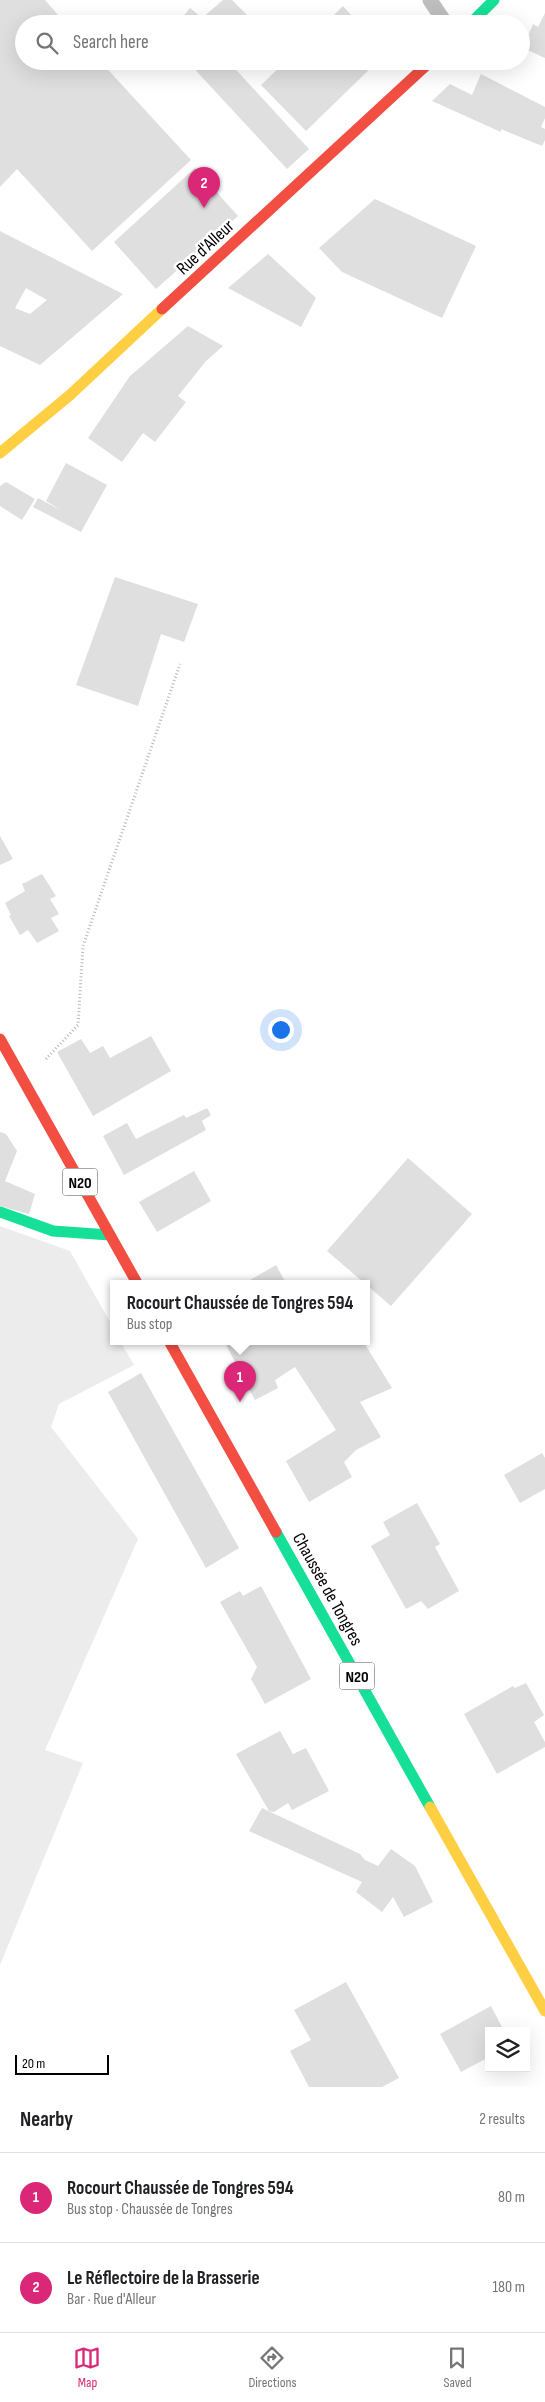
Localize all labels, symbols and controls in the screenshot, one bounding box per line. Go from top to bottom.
search box [15,15,530,70]
icon: search [33,29,61,57]
text: Search here [73,31,149,54]
pin: 2 [188,167,220,208]
street label: Rue d'Alleur [172,216,238,279]
your location [268,1017,294,1043]
road number: N20 [62,1168,98,1196]
popup [110,1280,370,1345]
text: Rocourt Chaussée de Tongres 594 [127,1292,353,1315]
text: Bus stop [127,1315,173,1334]
pin: 1 [224,1361,256,1402]
street label: Chaussée de Tongres [288,1529,367,1649]
road number: N20 [340,1662,374,1690]
map controls [485,2027,530,2072]
button: layers [485,2027,530,2072]
scale bar [15,2052,109,2075]
text: 20 m [22,2055,45,2072]
text: Nearby [20,2107,73,2132]
text: 2 results [479,2110,525,2129]
text: Rocourt Chaussée de Tongres 594 [67,2177,294,2200]
text: 1 [33,2188,39,2207]
text: 80 m [498,2188,525,2207]
text: Bus stop · Chaussée de Tongres [67,2200,233,2219]
text: Le Réflectoire de la Brasserie [67,2267,260,2290]
text: 2 [32,2278,40,2297]
text: 180 m [492,2278,525,2297]
text: Bar · Rue d'Alleur [67,2290,156,2309]
tab: Map [73,2344,101,2391]
tab: Directions [248,2344,297,2391]
tab: Saved [443,2344,472,2391]

